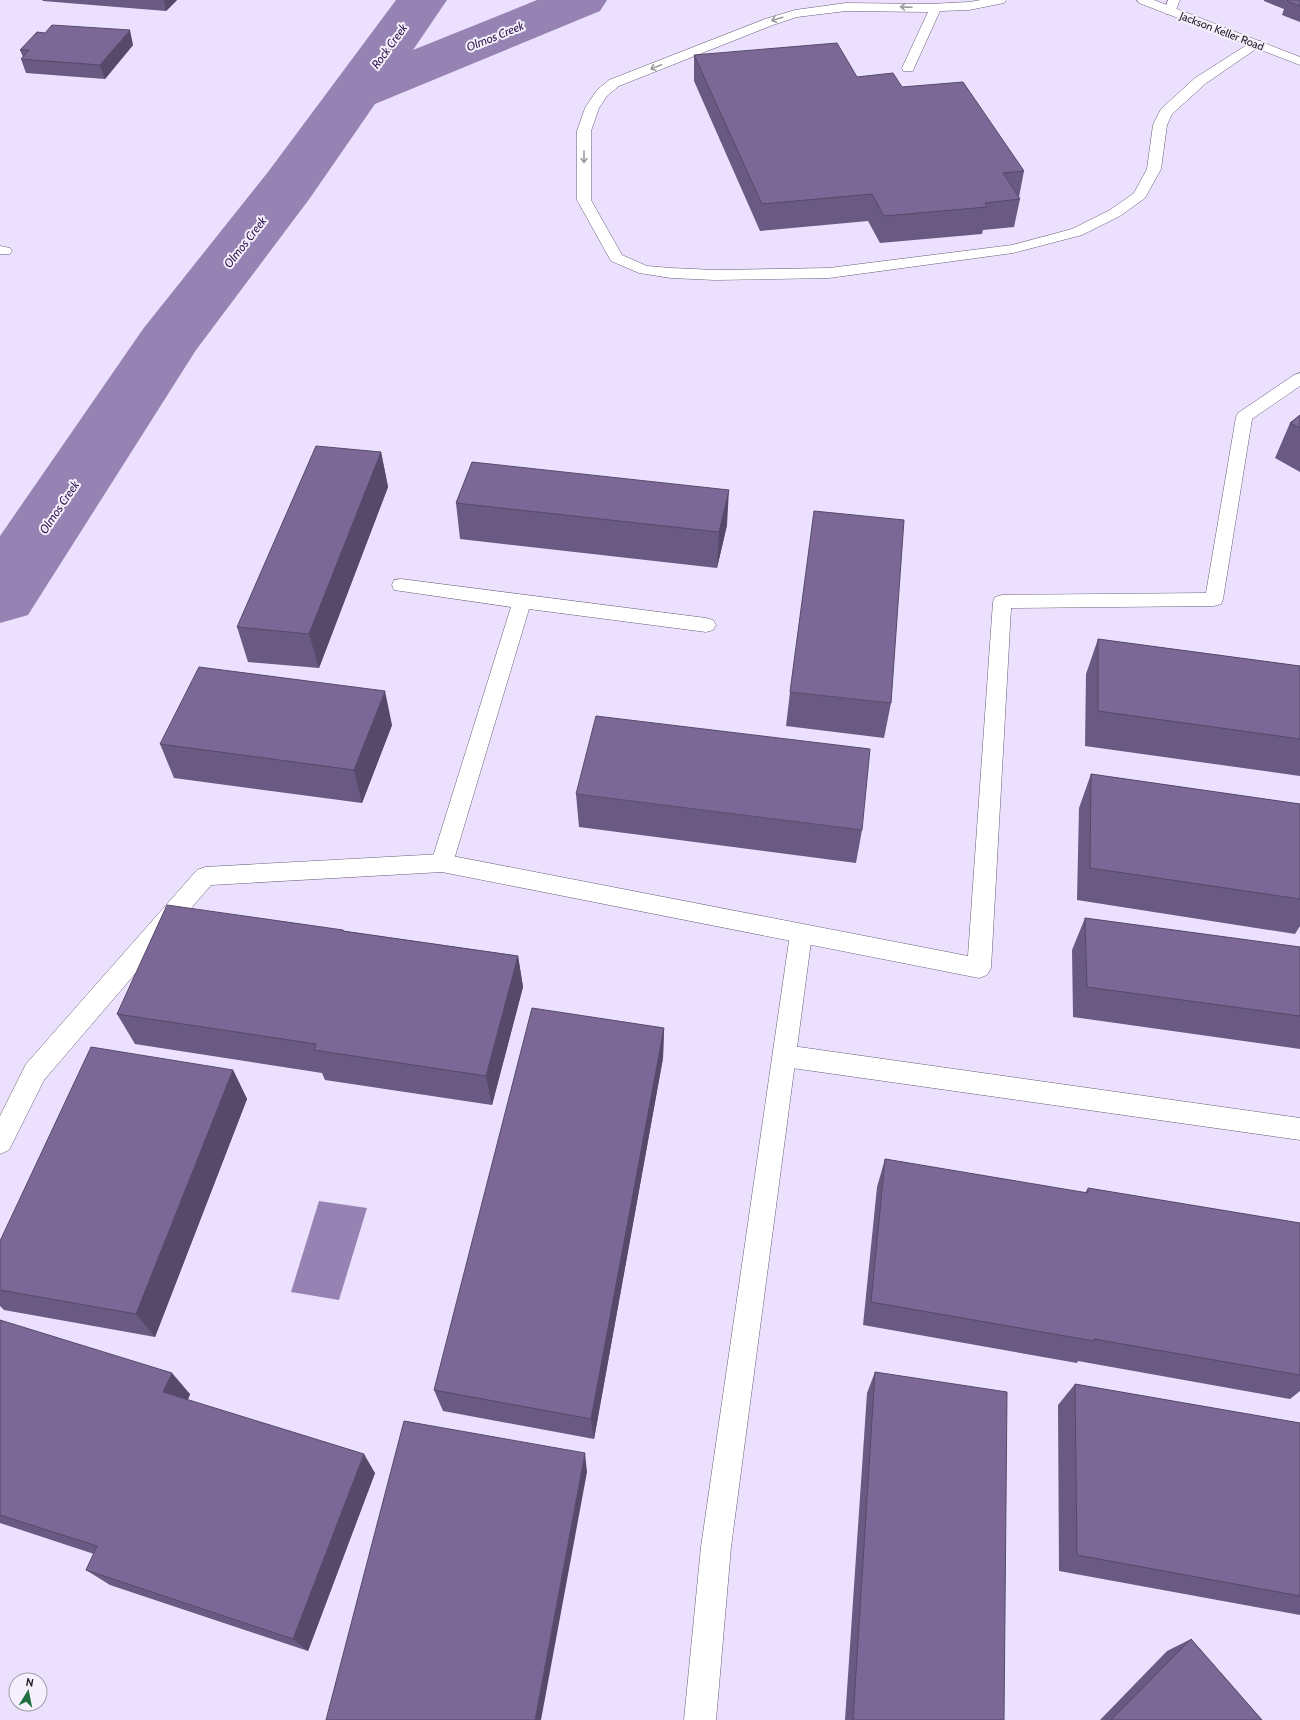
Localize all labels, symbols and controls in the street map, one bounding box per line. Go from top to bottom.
one-way arrow [900,3,913,11]
street label: Jackson Keller Road [1177,8,1266,54]
one-way arrow [771,16,784,23]
water label: Olmos Creek [464,17,527,54]
water label: Rock Creek [368,20,411,71]
one-way arrow [651,63,663,71]
one-way arrow [580,150,588,163]
water label: Olmos Creek [220,213,270,271]
water label: Olmos Creek [36,477,83,536]
north arrow [8,1672,48,1712]
text: N [25,1675,35,1690]

